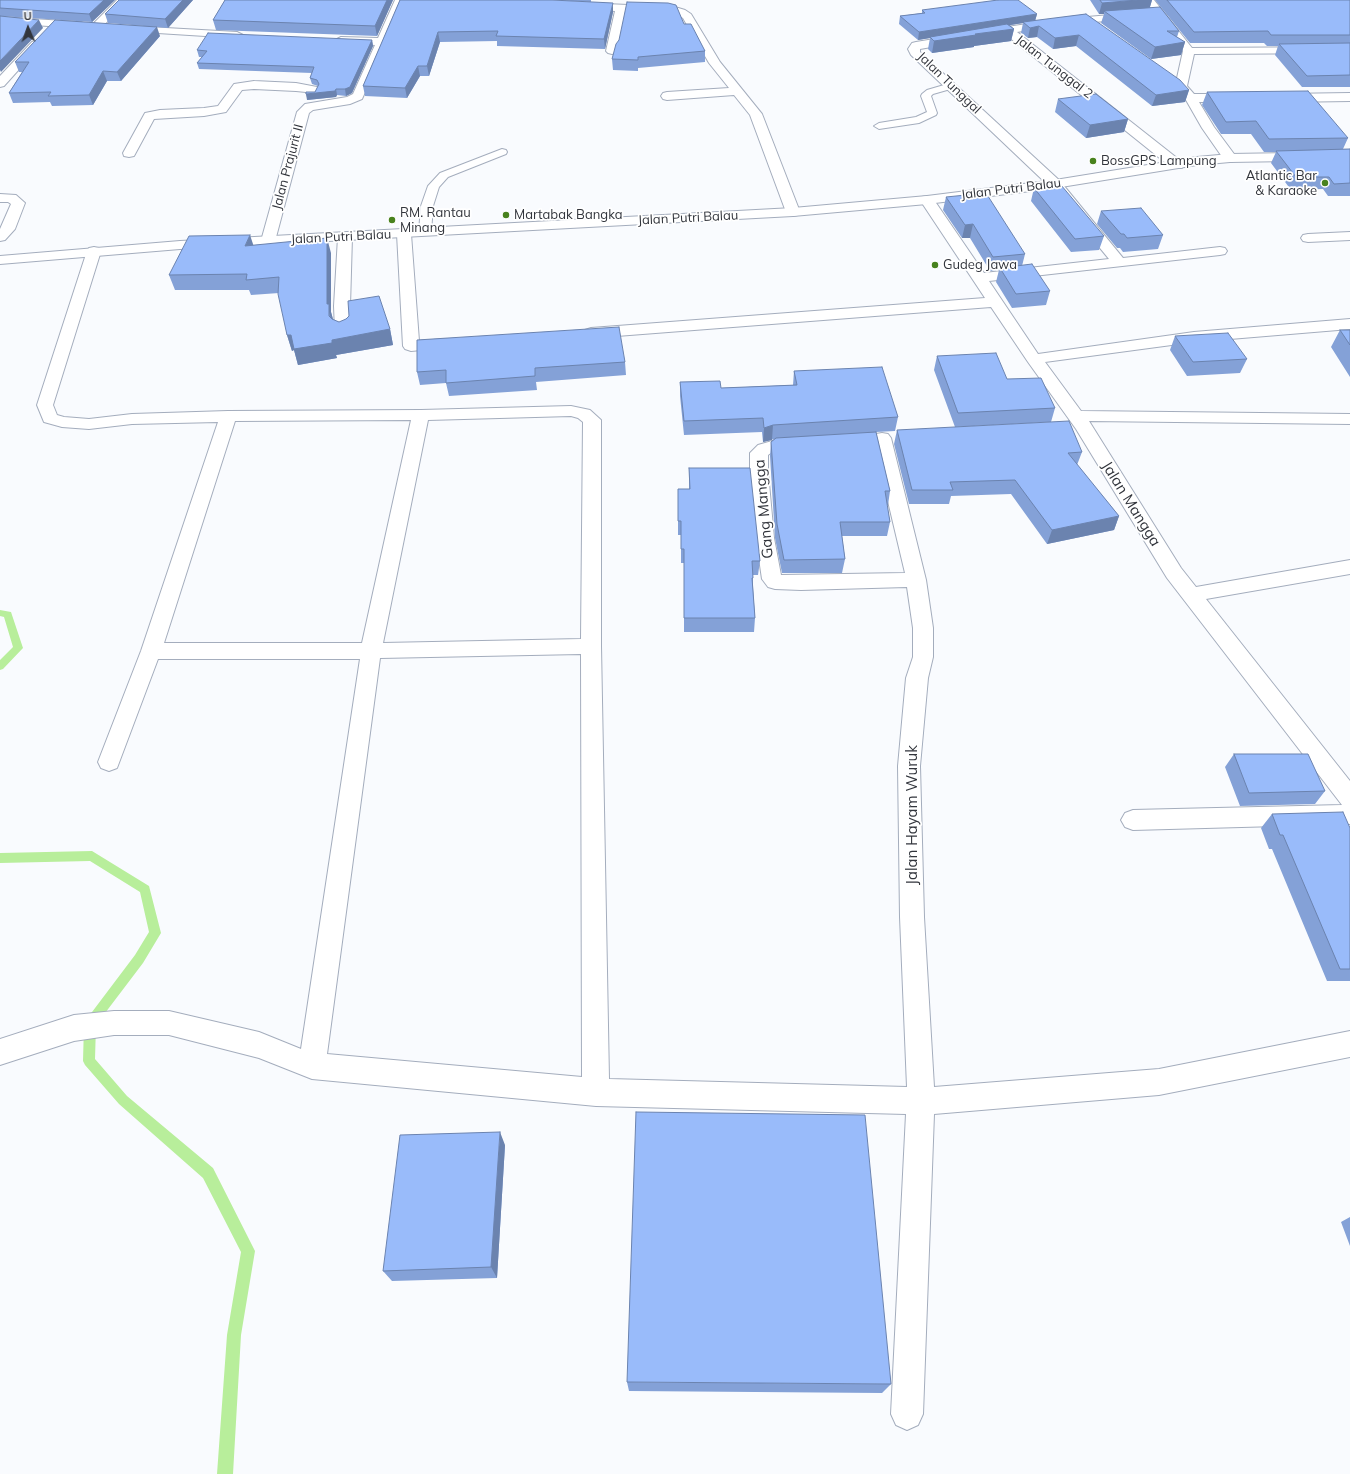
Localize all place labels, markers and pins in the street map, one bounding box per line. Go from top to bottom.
place label: BossGPS Lampung [1101,153,1217,169]
marker: BossGPS Lampung [1088,156,1098,166]
place label: Atlantic Bar & Karaoke [1246,168,1317,199]
marker: Atlantic Bar & Karaoke [1320,178,1330,188]
place label: RM. Rantau Minang [400,205,471,236]
place label: Martabak Bangka [514,207,623,223]
marker: Martabak Bangka [501,210,511,220]
marker: RM. Rantau Minang [387,215,397,225]
place label: Gudeg Jawa [943,257,1017,273]
marker: Gudeg Jawa [930,260,940,270]

